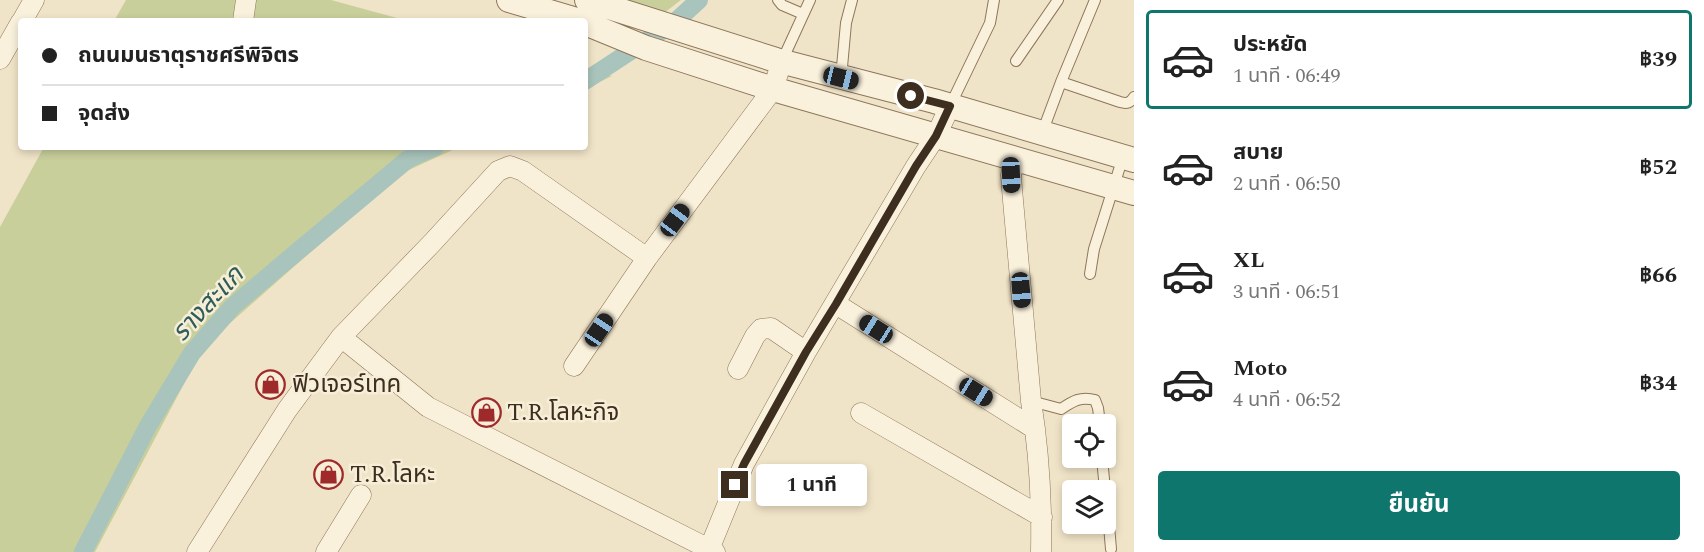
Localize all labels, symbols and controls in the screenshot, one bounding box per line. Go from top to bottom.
text: ประหยัด [1233,28,1308,61]
icon: car [1161,33,1215,87]
text: ถนนมนธาตุราชศรีพิจิตร [78,39,299,72]
text: ฿39 [1640,43,1677,76]
text: 1 นาที · 06:49 [1233,61,1341,91]
car [821,65,861,91]
route start [897,82,924,109]
text: จุดส่ง [78,97,130,130]
text: สบาย [1233,136,1283,169]
icon: car [1161,141,1215,195]
text: ฿52 [1640,151,1677,184]
car [1001,157,1021,193]
text: 2 นาที · 06:50 [1233,169,1341,199]
car [657,200,693,240]
text: XL [1233,244,1264,277]
icon: car [1161,249,1215,303]
water label: รางสะแก [162,256,254,351]
text: ฿66 [1640,259,1677,292]
car [1010,271,1032,309]
text: 3 นาที · 06:51 [1233,277,1341,307]
car [581,310,617,350]
car [856,312,896,346]
text: Moto [1233,352,1287,385]
icon: car [1161,357,1215,411]
place label: ฟิวเจอร์เทค [292,367,401,403]
text: ฿34 [1640,367,1677,400]
shop icon: ฟิวเจอร์เทค [255,368,287,400]
car [956,375,996,409]
text: 4 นาที · 06:52 [1233,385,1341,415]
place label: T.R.โลหะกิจ [507,395,619,431]
shop icon: T.R.โลหะกิจ [470,396,502,428]
map controls [1062,414,1116,534]
button: locate [1062,414,1116,468]
place label: T.R.โลหะ [350,457,435,493]
shop icon: T.R.โลหะ [313,458,345,490]
callout: 1 นาที [756,464,867,506]
text: 1 นาที [786,470,837,500]
route end [721,471,748,498]
button: ยืนยัน [1158,471,1680,540]
button: layers [1062,480,1116,534]

